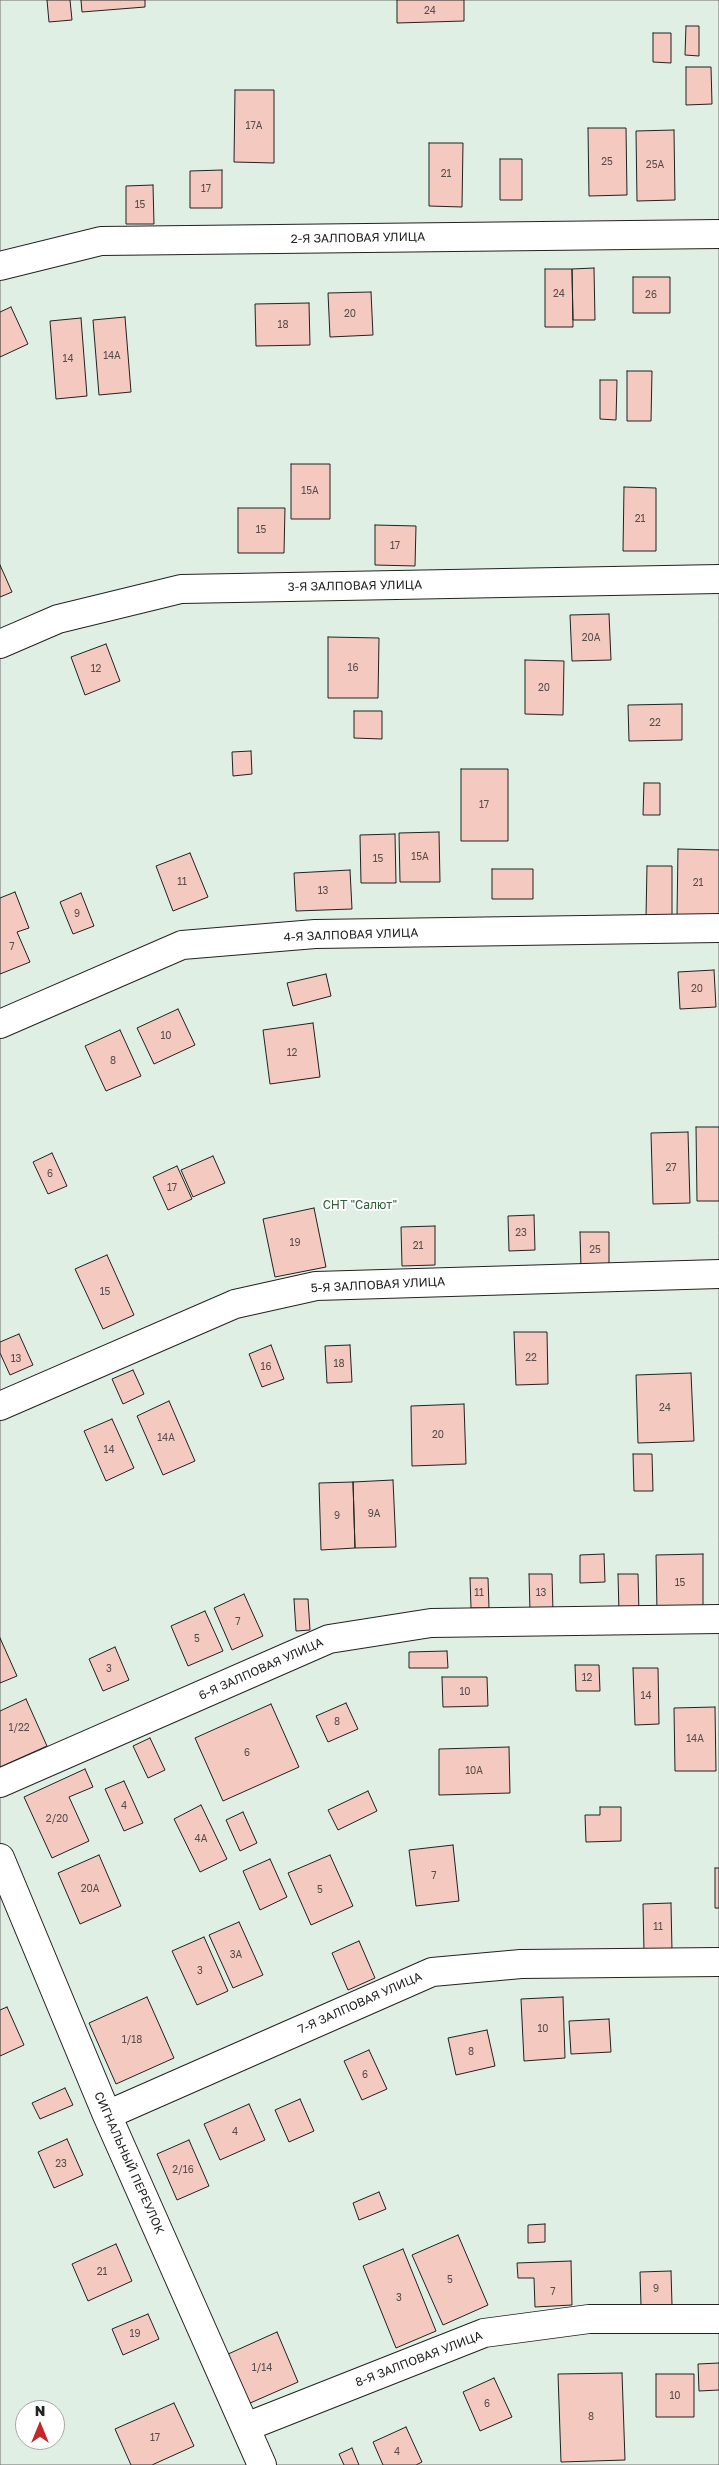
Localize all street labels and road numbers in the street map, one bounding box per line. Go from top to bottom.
street label: 2-Я ЗАЛПОВАЯ УЛИЦА [291,230,425,246]
street label: 3-Я ЗАЛПОВАЯ УЛИЦА [288,578,422,594]
street label: 4-Я ЗАЛПОВАЯ УЛИЦА [283,925,419,945]
street label: 5-Я ЗАЛПОВАЯ УЛИЦА [310,1274,446,1296]
street label: 6-Я ЗАЛПОВАЯ УЛИЦА [196,1635,326,1703]
street label: 7-Я ЗАЛПОВАЯ УЛИЦА [296,1969,424,2037]
street label: СИГНАЛЬНЫЙ ПЕРЕУЛОК [91,2089,167,2237]
street label: 8-Я ЗАЛПОВАЯ УЛИЦА [353,2328,485,2390]

